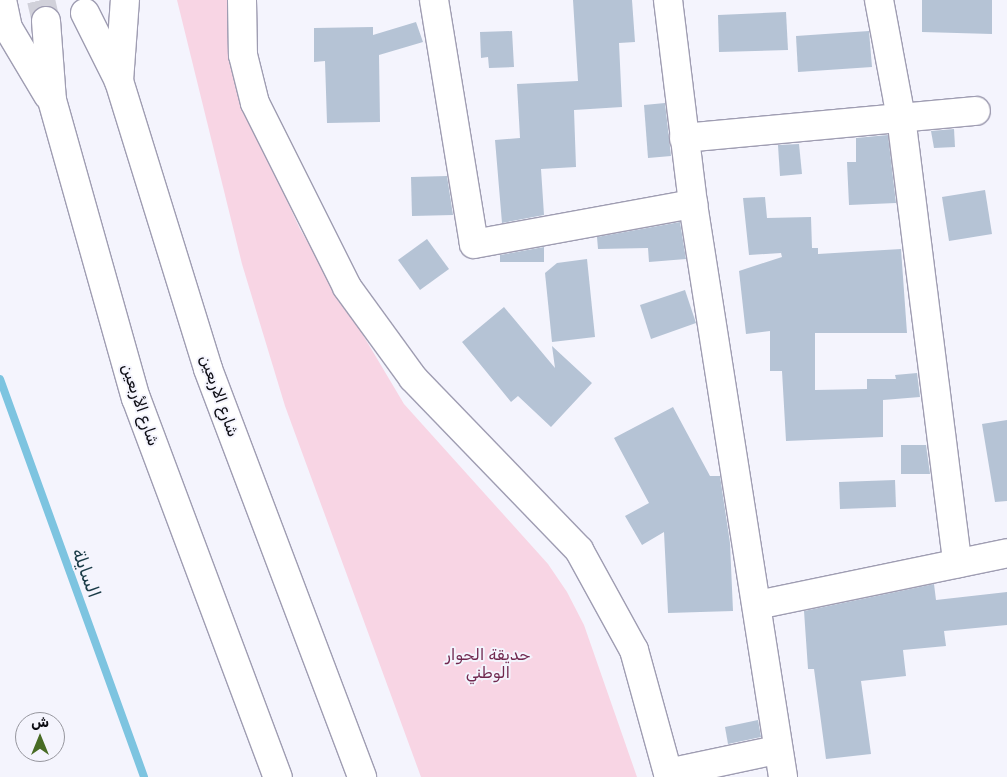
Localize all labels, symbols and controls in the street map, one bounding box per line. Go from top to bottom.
street label: شارع الاربعين [195,352,243,440]
street label: شارع الأربعين [117,361,163,449]
water label: السايلة [67,545,105,601]
park label: حديقة الحوار الوطني [445,645,531,683]
north arrow [15,712,65,762]
text: ش [31,714,49,731]

